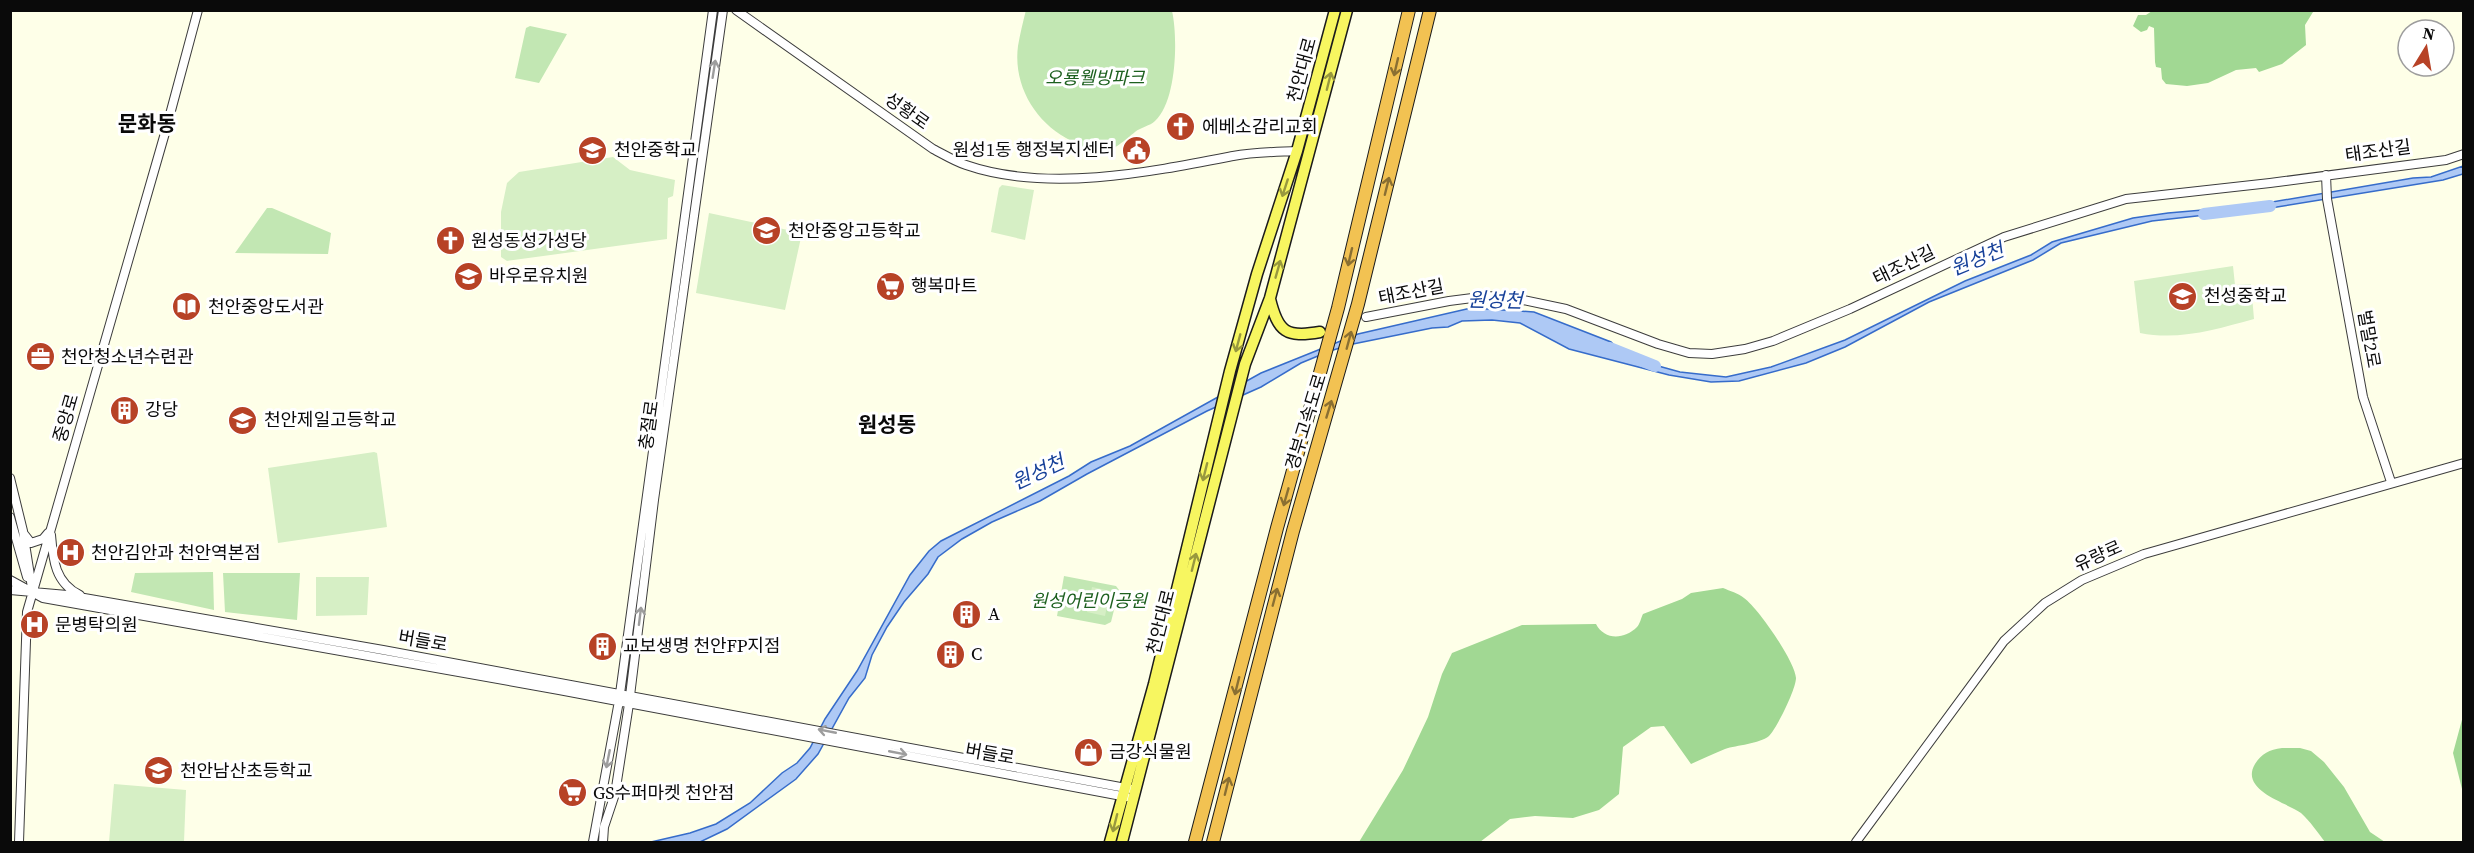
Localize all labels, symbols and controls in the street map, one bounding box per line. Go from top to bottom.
north arrow [2396,18,2456,78]
text: N [2421,21,2437,45]
street label: 천안대로 [1281,35,1322,105]
one-way arrow [1389,58,1401,77]
one-way arrow [708,60,719,80]
park label: 오룡웰빙파크 [1045,65,1146,90]
one-way arrow [1323,72,1335,91]
street label: 성황로 [880,86,935,135]
district label: 문화동 [118,109,176,138]
church icon: 에베소감리교회 [1165,111,1197,143]
place label: 에베소감리교회 [1202,114,1318,139]
school or university icon: 천안중학교 [577,134,609,166]
public building icon: 원성1동 행정복지센터 [1120,134,1152,166]
street label: 태조산길 [2343,134,2412,167]
place label: 천안중학교 [614,137,697,162]
place label: 원성1동 행정복지센터 [953,137,1115,162]
one-way arrow [1382,177,1393,197]
one-way arrow [1279,178,1290,197]
school or university icon: 천안중앙고등학교 [751,215,783,247]
place label: 천안중앙고등학교 [788,218,920,243]
church icon: 원성동성가성당 [434,225,466,257]
place label: 원성동성가성당 [471,228,587,253]
water label: 원성천 [1946,235,2010,282]
street label: 태조산길 [1869,239,1939,290]
one-way arrow [1344,247,1356,266]
school or university icon: 바우로유치원 [452,260,484,292]
one-way arrow [1272,260,1284,279]
place label: 바우로유치원 [489,263,588,288]
supermarket icon: 행복마트 [874,270,906,302]
place label: 행복마트 [911,273,977,298]
street label: 태조산길 [1376,273,1446,310]
school or university icon: 천성중학교 [2167,280,2199,312]
place label: 천성중학교 [2204,283,2287,308]
water label: 원성천 [1467,286,1525,315]
library icon: 천안중앙도서관 [171,291,203,323]
place label: 천안중앙도서관 [208,294,324,319]
street label: 벌말2로 [2352,308,2387,370]
one-way arrow [1344,331,1355,350]
one-way arrow [1232,333,1243,352]
office icon: 천안청소년수련관 [24,341,56,373]
place label: 천안청소년수련관 [61,344,194,369]
street label: 경부고속도로 [1279,371,1332,473]
street label: 중앙로 [47,391,84,445]
building icon: 강당 [108,394,140,426]
place label: 강당 [145,397,178,422]
street label: 충절로 [633,399,664,451]
one-way arrow [1324,400,1335,419]
school or university icon: 천안제일고등학교 [227,404,259,436]
place label: 천안제일고등학교 [264,407,396,432]
district label: 원성동 [858,410,916,439]
water label: 원성천 [1007,447,1071,496]
one-way arrow [1199,462,1211,481]
one-way arrow [1280,487,1291,506]
street label: 유량로 [2070,534,2126,577]
hospital icon: 천안김안과 천안역본점 [54,537,86,569]
place label: 천안김안과 천안역본점 [91,540,261,565]
one-way arrow [1188,553,1200,572]
street label: 천안대로 [1140,587,1181,657]
park label: 원성어린이공원 [1031,588,1148,613]
one-way arrow [1270,588,1282,607]
building icon: A [951,598,983,630]
place label: A [988,601,1000,626]
one-way arrow [635,607,646,627]
hospital icon: 문병탁의원 [18,609,50,641]
place label: 문병탁의원 [55,612,138,637]
street label: 버들로 [396,624,450,657]
building icon: 교보생명 천안FP지점 [586,630,618,662]
place label: 교보생명 천안FP지점 [623,633,781,658]
building icon: C [934,638,966,670]
place label: C [971,641,982,666]
one-way arrow [1231,676,1243,695]
one-way arrow [817,725,837,736]
shop icon: 금강식물원 [1072,736,1104,768]
street label: 버들로 [963,737,1017,770]
place label: 금강식물원 [1109,739,1192,764]
one-way arrow [888,748,907,759]
one-way arrow [602,749,613,768]
school or university icon: 천안남산초등학교 [143,755,175,787]
place label: 천안남산초등학교 [180,758,312,783]
one-way arrow [1222,776,1234,795]
supermarket icon: GS수퍼마켓 천안점 [556,777,588,809]
place label: GS수퍼마켓 천안점 [593,780,735,805]
one-way arrow [1109,814,1120,833]

